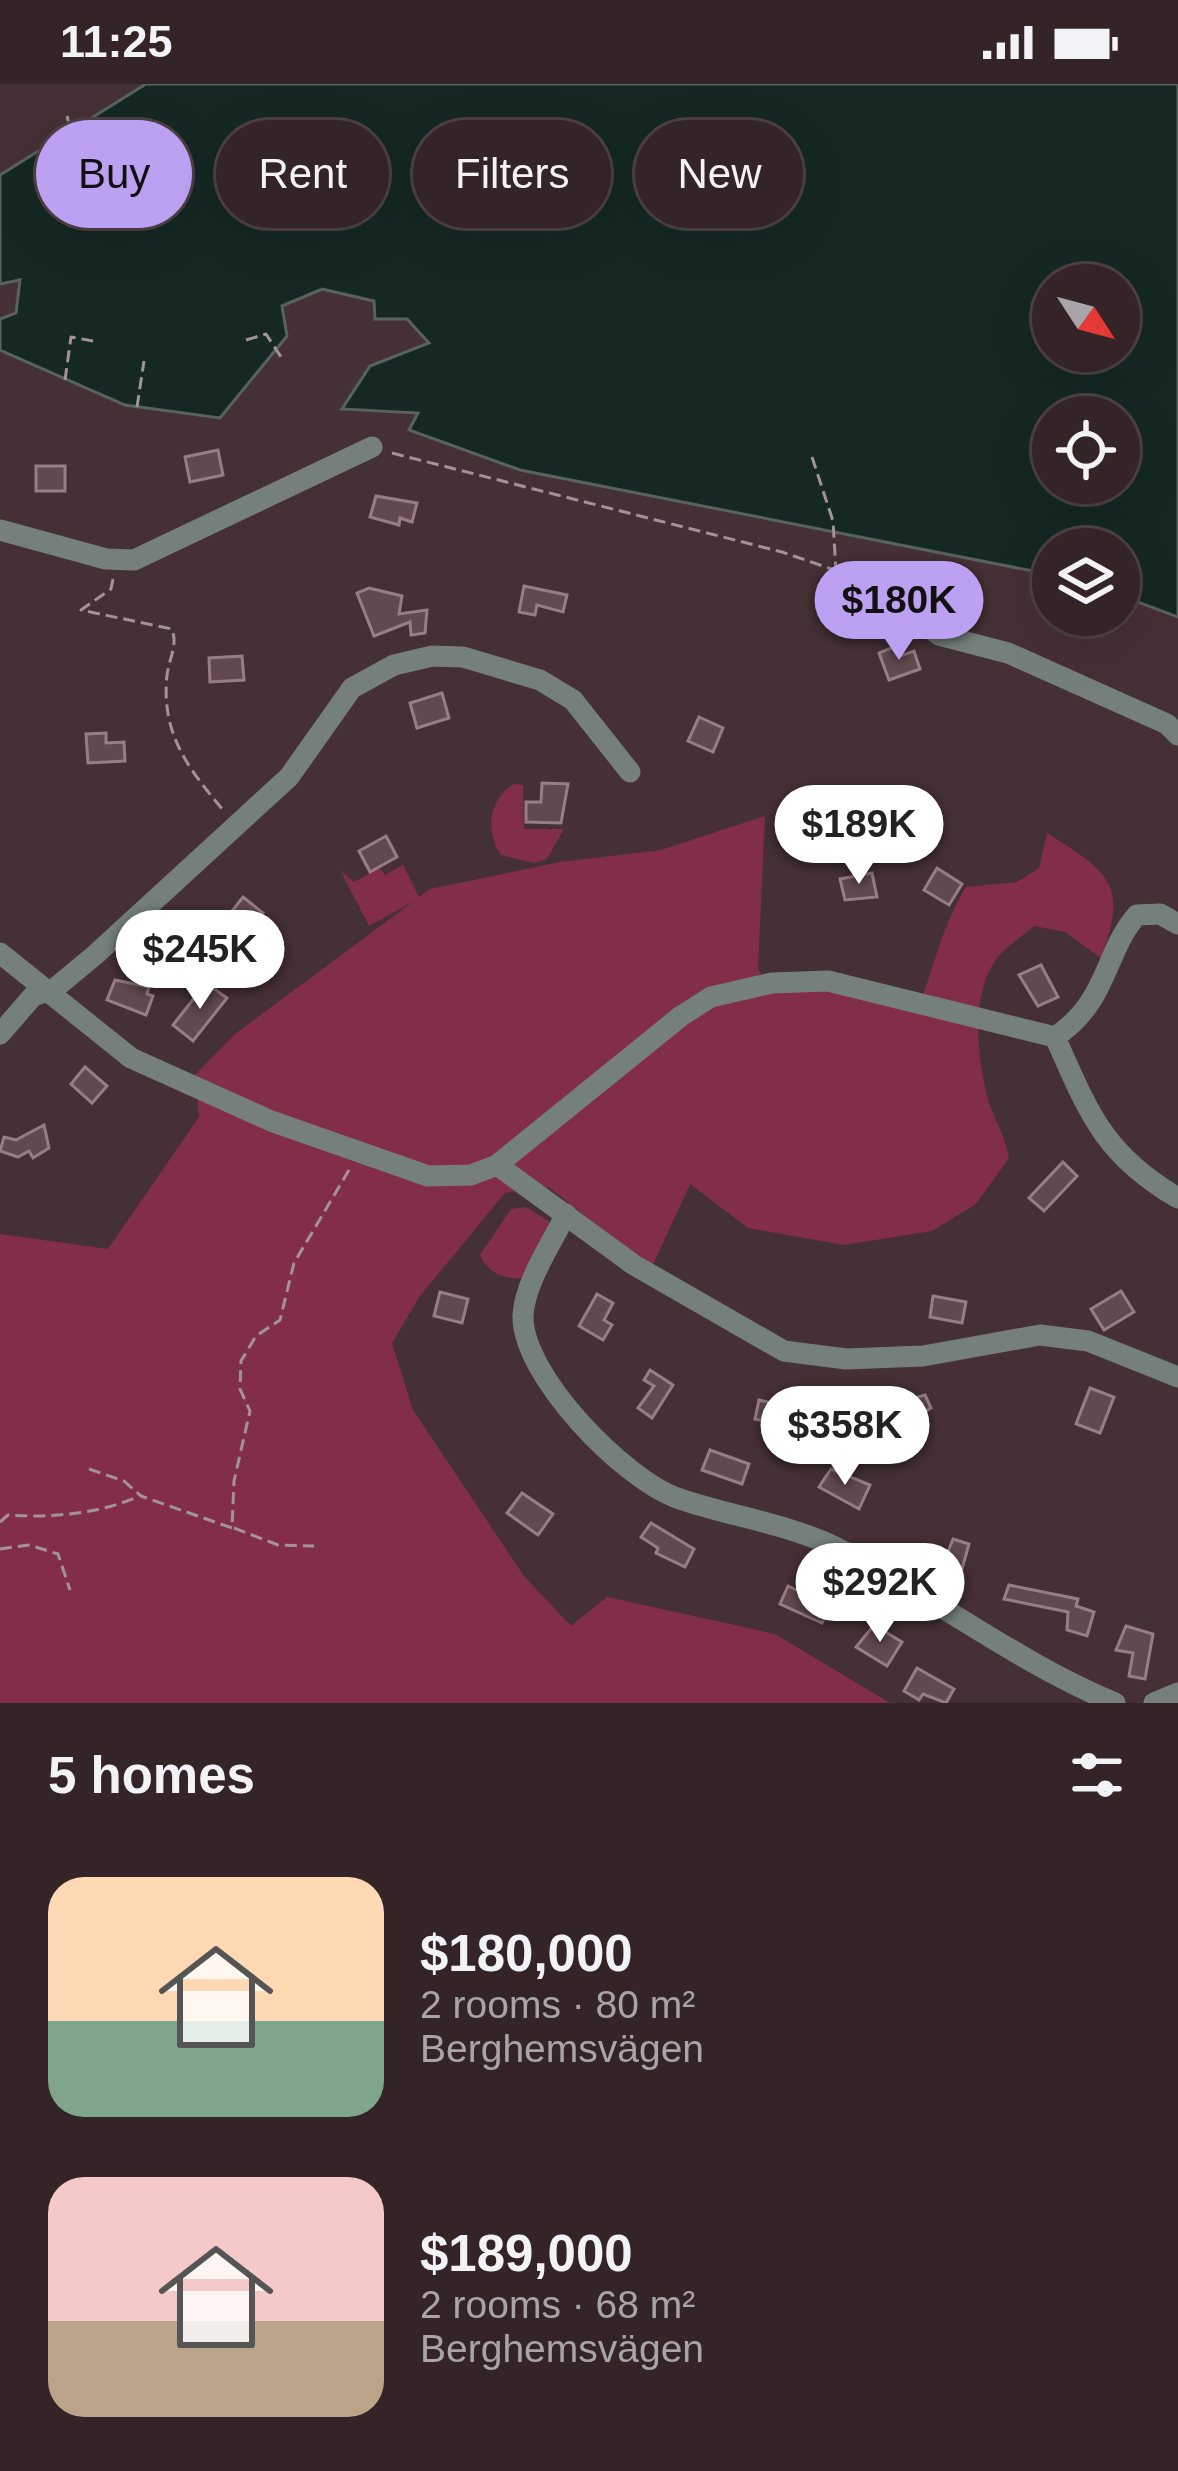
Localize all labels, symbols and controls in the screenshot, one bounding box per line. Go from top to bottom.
text: 11:25 [60,16,173,67]
chip: Buy [36,120,192,228]
chip: Rent [216,120,389,228]
chip: Filters [413,120,611,228]
chip: New [635,120,803,228]
north arrow [1032,264,1140,372]
map controls [1032,264,1140,636]
button: locate [1032,396,1140,504]
button: layers [1032,528,1140,636]
pin: $180K [815,561,983,663]
text: $180K [842,578,956,621]
pin: $189K [775,785,943,887]
text: $189K [802,802,916,845]
pin: $245K [116,910,284,1012]
text: $245K [143,927,257,970]
pin: $358K [761,1386,929,1488]
text: $358K [788,1403,902,1446]
pin: $292K [796,1543,964,1645]
text: $292K [823,1560,937,1603]
icon: filters [1064,1742,1130,1808]
text: 5 homes [48,1747,255,1804]
icon: home [144,1925,288,2069]
text: $180,000 [420,1925,633,1982]
text: 2 rooms · 80 m² [420,1983,695,2026]
text: Berghemsvägen [420,2027,704,2070]
icon: home [144,2225,288,2369]
text: $189,000 [420,2225,633,2282]
text: 2 rooms · 68 m² [420,2283,695,2326]
text: Berghemsvägen [420,2327,704,2370]

